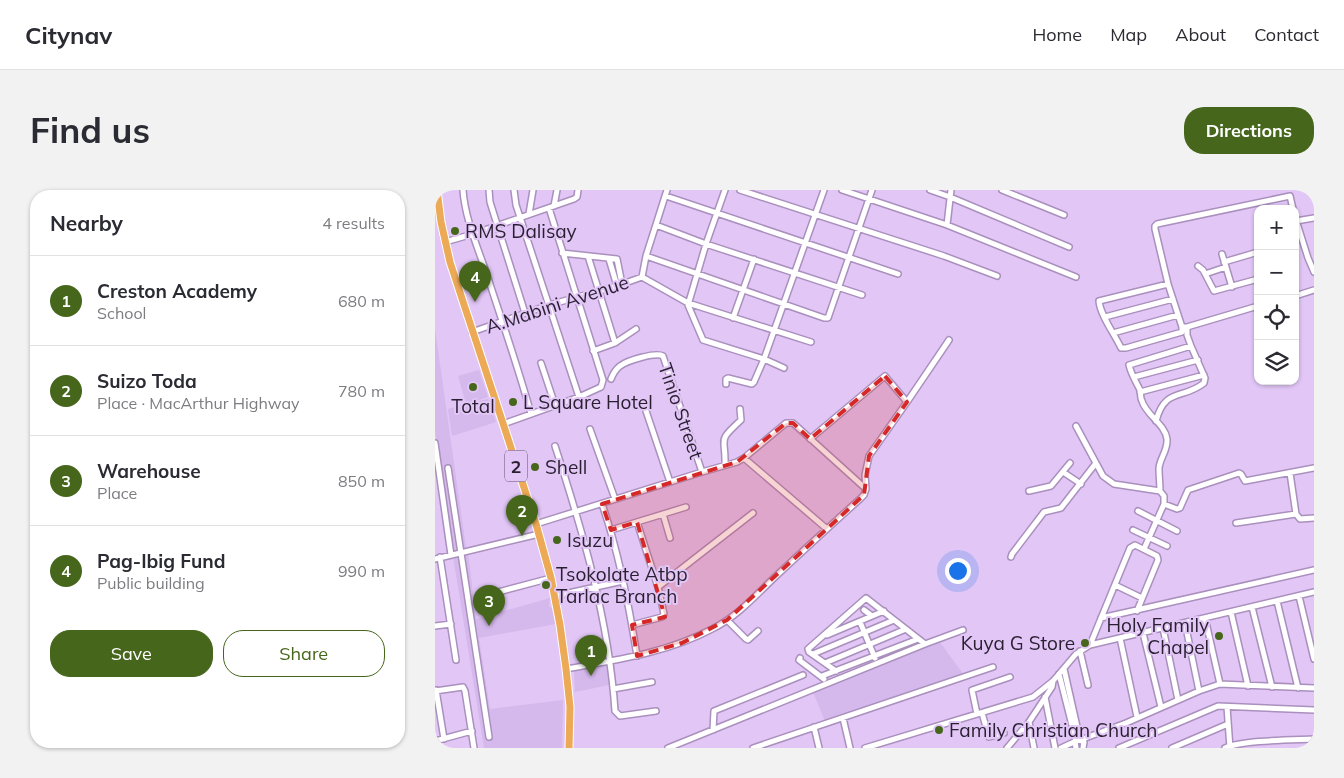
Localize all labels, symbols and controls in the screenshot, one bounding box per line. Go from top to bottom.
text: Citynav [25,20,112,50]
text: Home [1032,23,1082,46]
text: Map [1110,23,1147,46]
text: About [1175,23,1226,46]
text: Contact [1254,23,1319,46]
button: Directions [1184,107,1314,154]
text: Find us [30,108,150,152]
map controls [1254,205,1299,385]
button: + [1254,205,1299,250]
text: Nearby [50,210,123,236]
text: 4 results [322,213,385,233]
place label: RMS Dalisay [465,219,577,243]
marker: RMS Dalisay [449,225,461,237]
button: − [1254,250,1299,295]
pin: 4 [459,261,491,302]
street label: A.Mabini Avenue [482,270,632,338]
text: Creston Academy [97,279,257,303]
text: 1 [61,291,71,311]
text: 680 m [338,291,385,311]
button: locate [1254,295,1299,340]
text: School [97,303,146,323]
button: layers [1254,340,1299,385]
street label: Tinio Street [653,360,709,463]
text: Suizo Toda [97,369,197,393]
text: 2 [61,381,71,401]
text: 780 m [338,381,385,401]
marker: Total [467,381,479,393]
place label: L Square Hotel [523,390,653,414]
text: Place · MacArthur Highway [97,393,300,413]
place label: Total [451,394,495,418]
marker: L Square Hotel [507,396,519,408]
road number: 2 [505,450,527,482]
place label: Shell [545,455,587,479]
text: Warehouse [97,459,201,483]
marker: Shell [529,461,541,473]
text: 3 [61,471,71,491]
text: 850 m [338,471,385,491]
text: Place [97,483,137,503]
pin: 2 [506,495,538,536]
place label: Isuzu [567,528,613,552]
marker: Isuzu [551,534,563,546]
text: Pag-Ibig Fund [97,549,225,573]
your location [945,558,971,584]
text: 4 [61,561,71,581]
text: 990 m [338,561,385,581]
place label: Tsokolate Atbp Tarlac Branch [556,562,688,608]
text: Public building [97,573,205,593]
marker: Tsokolate Atbp Tarlac Branch [540,579,552,591]
pin: 3 [473,585,505,626]
place label: Holy Family Chapel [1107,613,1209,659]
button: Save [50,630,213,677]
button: Share [223,630,385,677]
marker: Holy Family Chapel [1213,630,1225,642]
place label: Kuya G Store [961,631,1075,655]
pin: 1 [575,635,607,676]
marker: Kuya G Store [1079,637,1091,649]
place label: Family Christian Church [949,718,1157,742]
marker: Family Christian Church [933,724,945,736]

